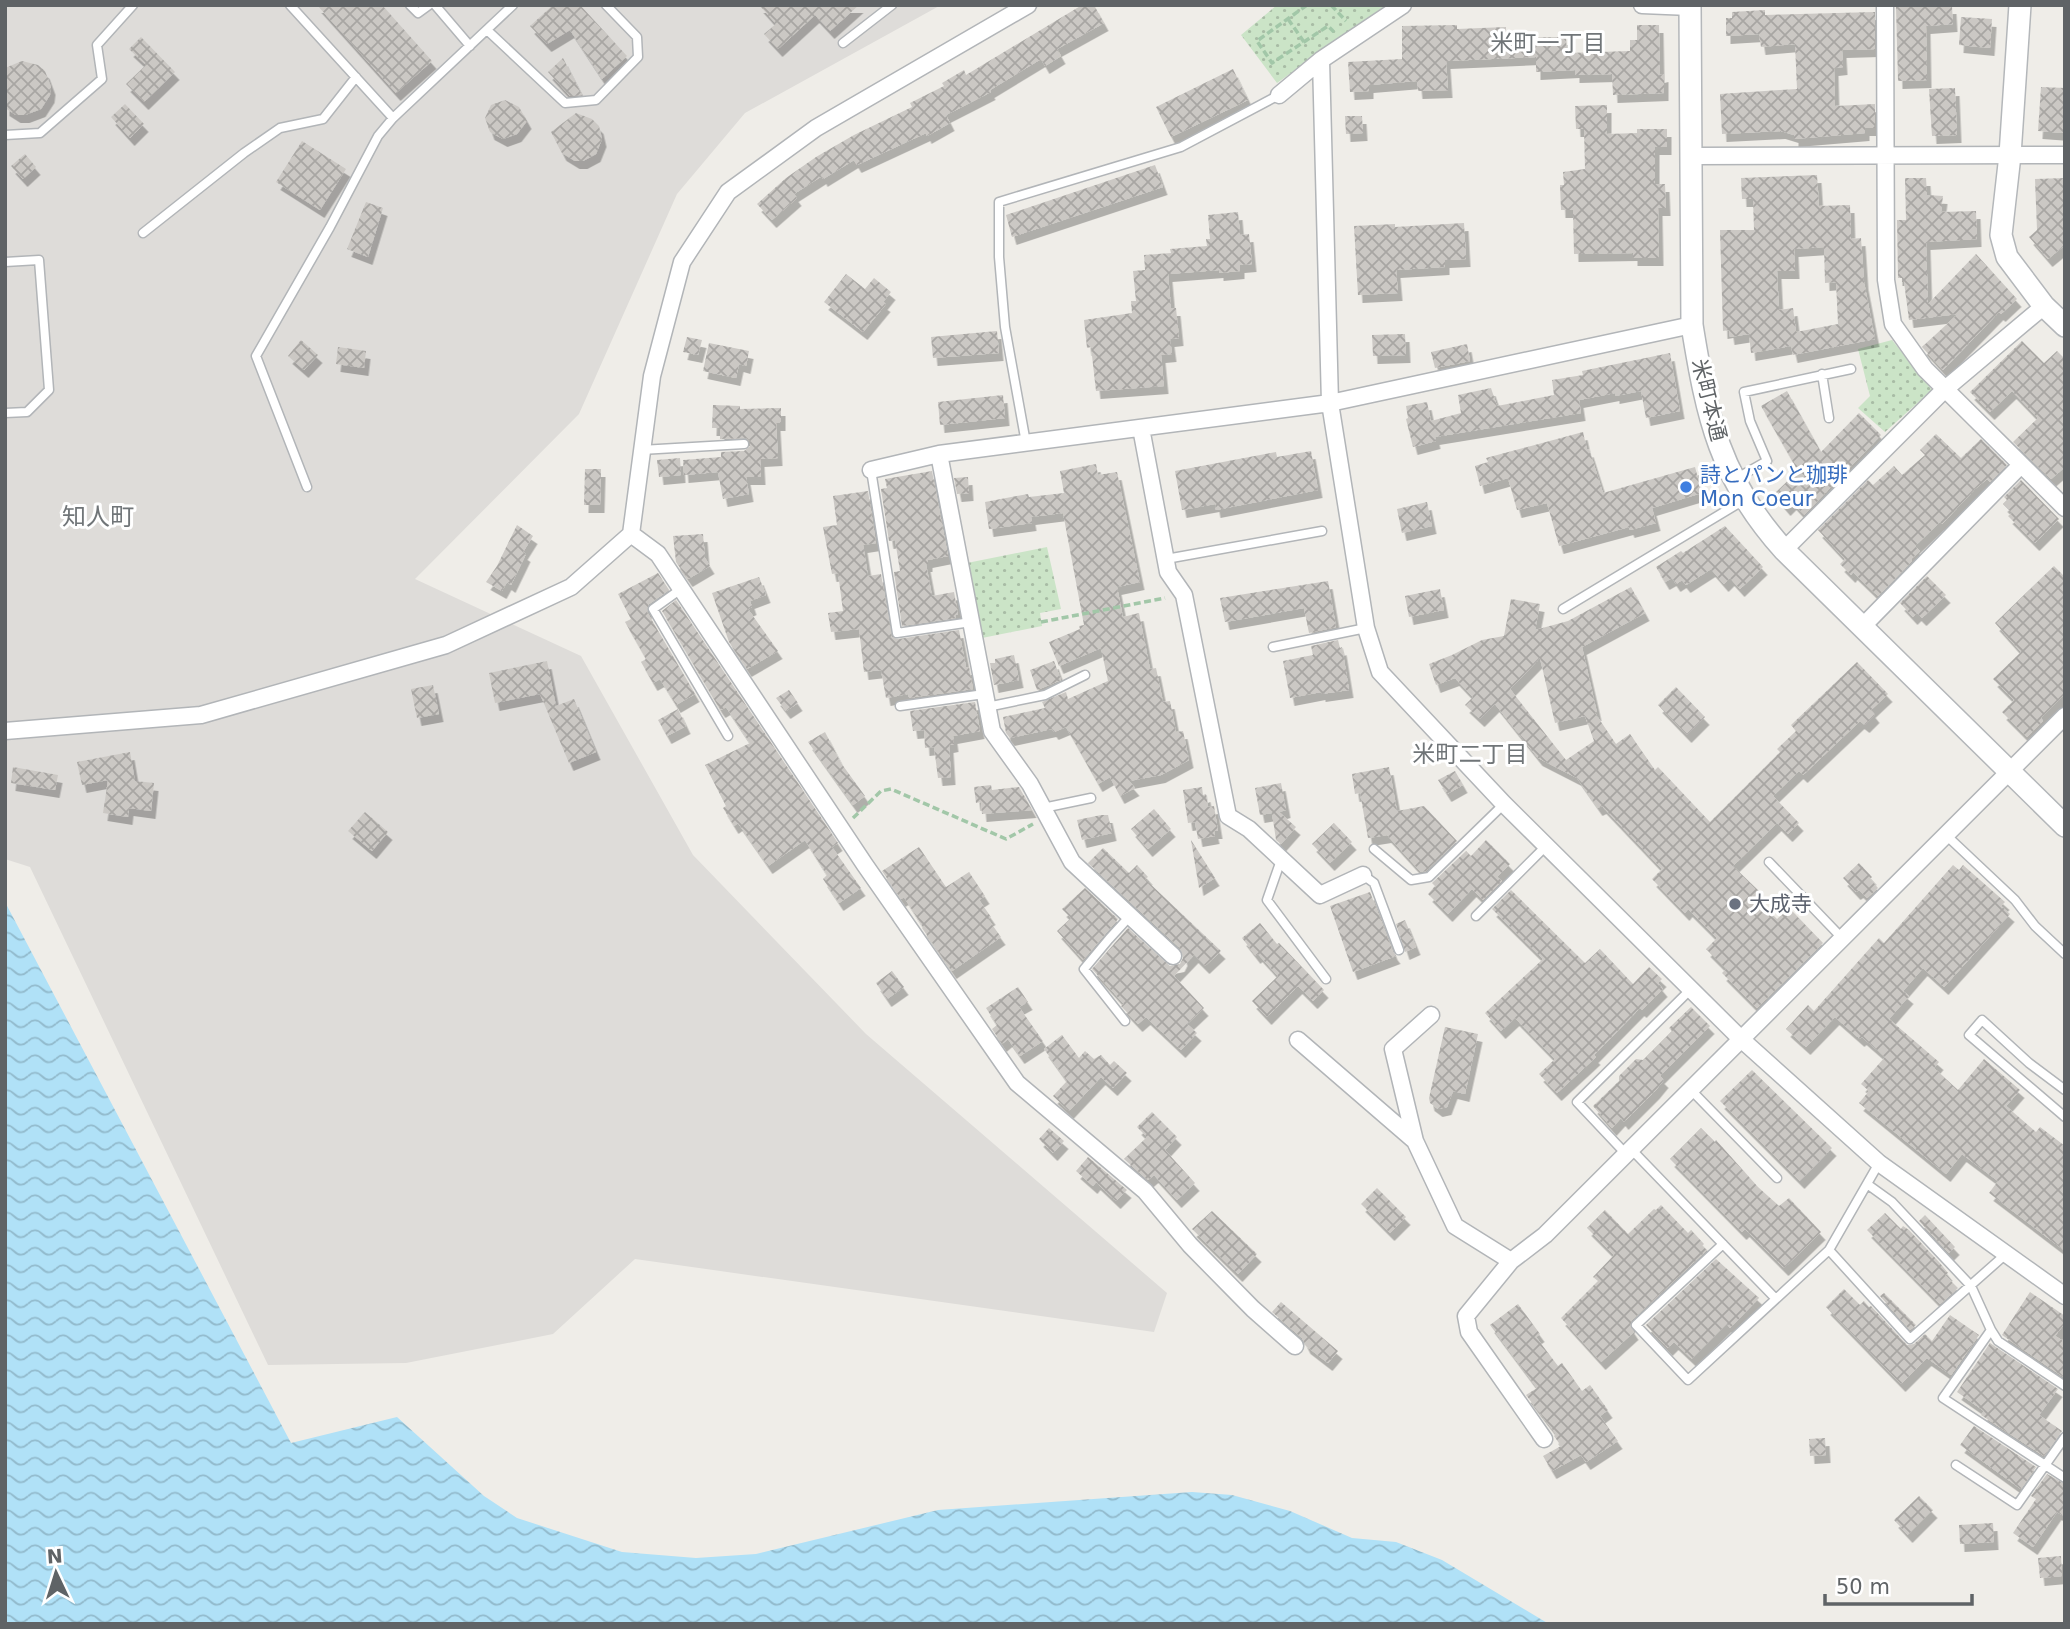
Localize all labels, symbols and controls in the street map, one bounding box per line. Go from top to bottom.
district label: 米町一丁目 [1491,30,1606,56]
street label: 米町本通 [1687,356,1731,444]
place label: 詩とパンと珈琲 Mon Coeur [1700,463,1848,511]
marker: 詩とパンと珈琲 Mon Coeur [1678,479,1694,495]
district label: 知人町 [62,503,134,531]
district label: 米町二丁目 [1413,741,1528,767]
place label: 大成寺 [1749,892,1812,916]
marker: 大成寺 [1727,896,1743,912]
north arrow [21,1538,91,1608]
text: N [46,1545,64,1568]
scale bar [1825,1562,1972,1606]
text: 50 m [1836,1575,1890,1599]

